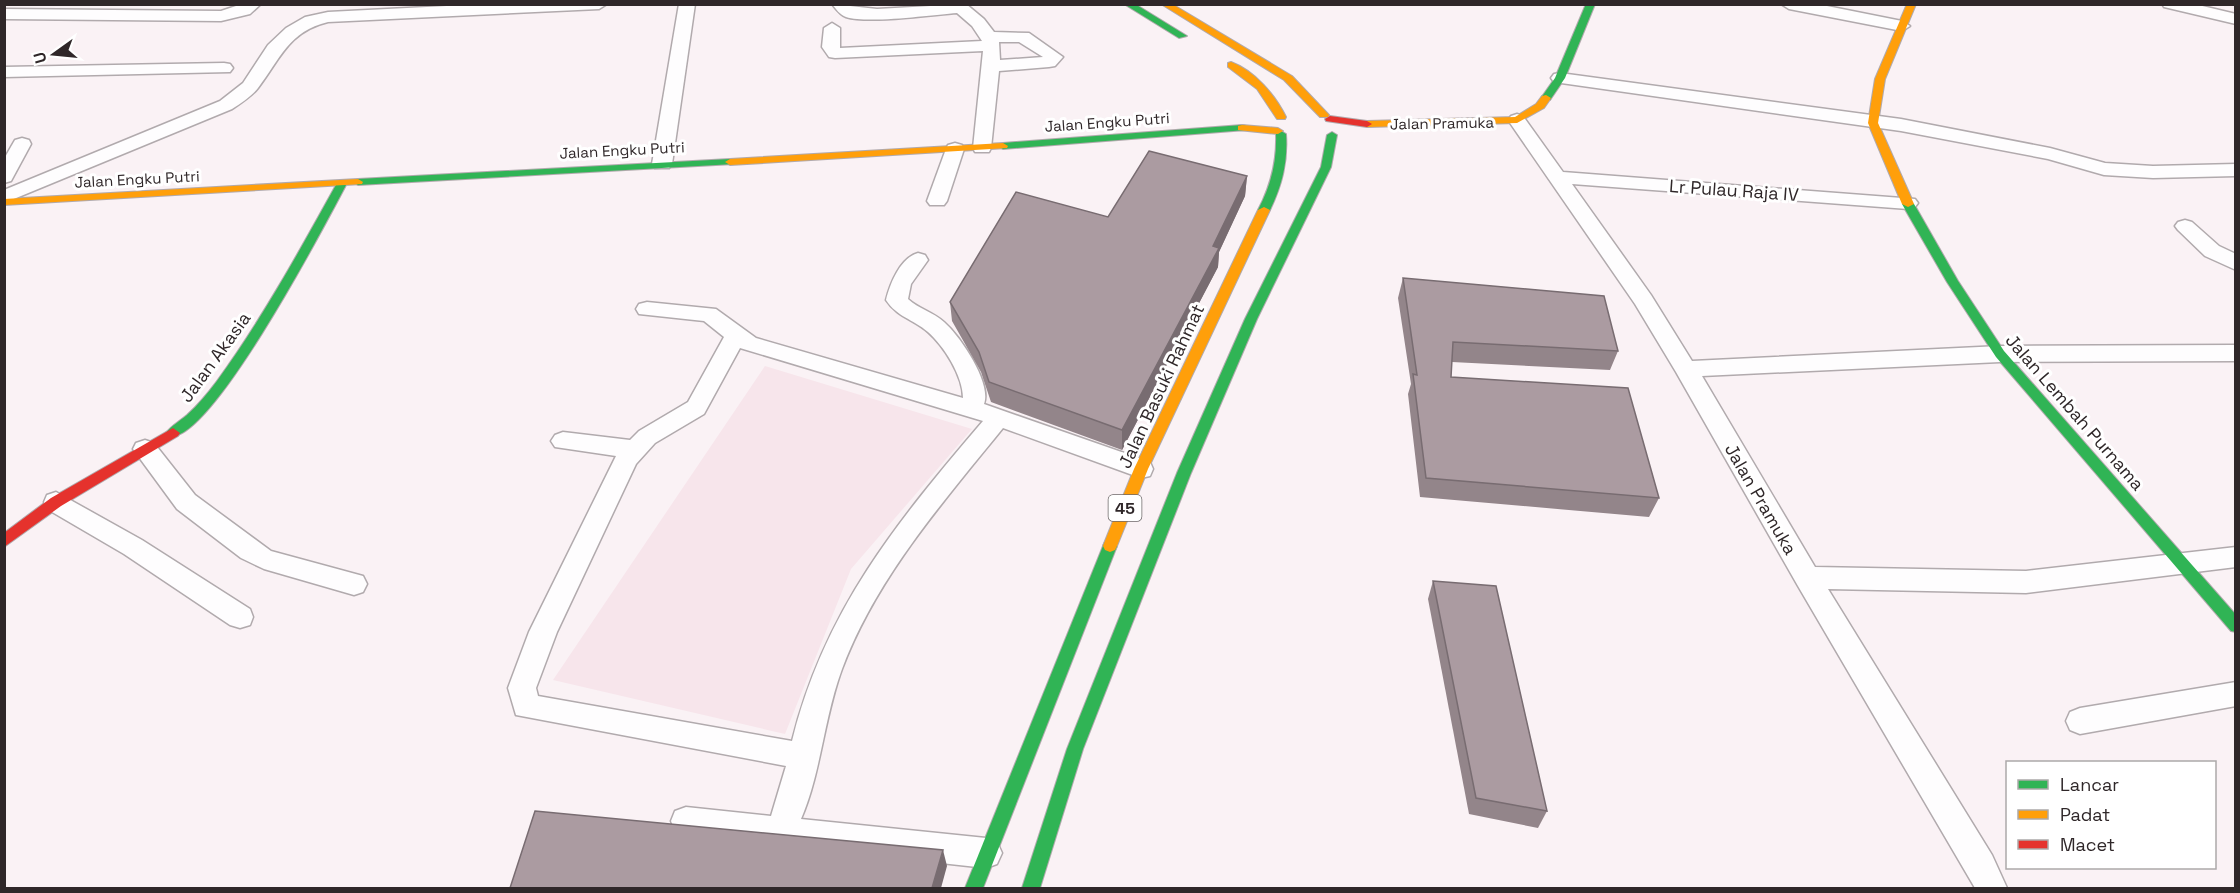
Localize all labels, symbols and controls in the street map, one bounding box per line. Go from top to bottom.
north arrow [24,24,84,84]
text: U [28,50,52,66]
street label: Jalan Engku Putri [1044,108,1170,136]
street label: Jalan Pramuka [1390,113,1495,133]
street label: Jalan Engku Putri [559,137,685,163]
street label: Jalan Engku Putri [74,166,200,192]
street label: Lr Pulau Raja IV [1668,174,1800,206]
street label: Jalan Basuki Rahmat [1113,300,1209,472]
street label: Jalan Akasia [175,307,255,407]
street label: Jalan Lembah Purnama [2001,329,2149,495]
street label: Jalan Pramuka [1720,439,1802,559]
road number: 45 [1108,495,1142,521]
legend [2006,761,2216,869]
text: Lancar [2060,773,2119,796]
text: Padat [2060,803,2110,826]
text: Macet [2060,833,2115,856]

